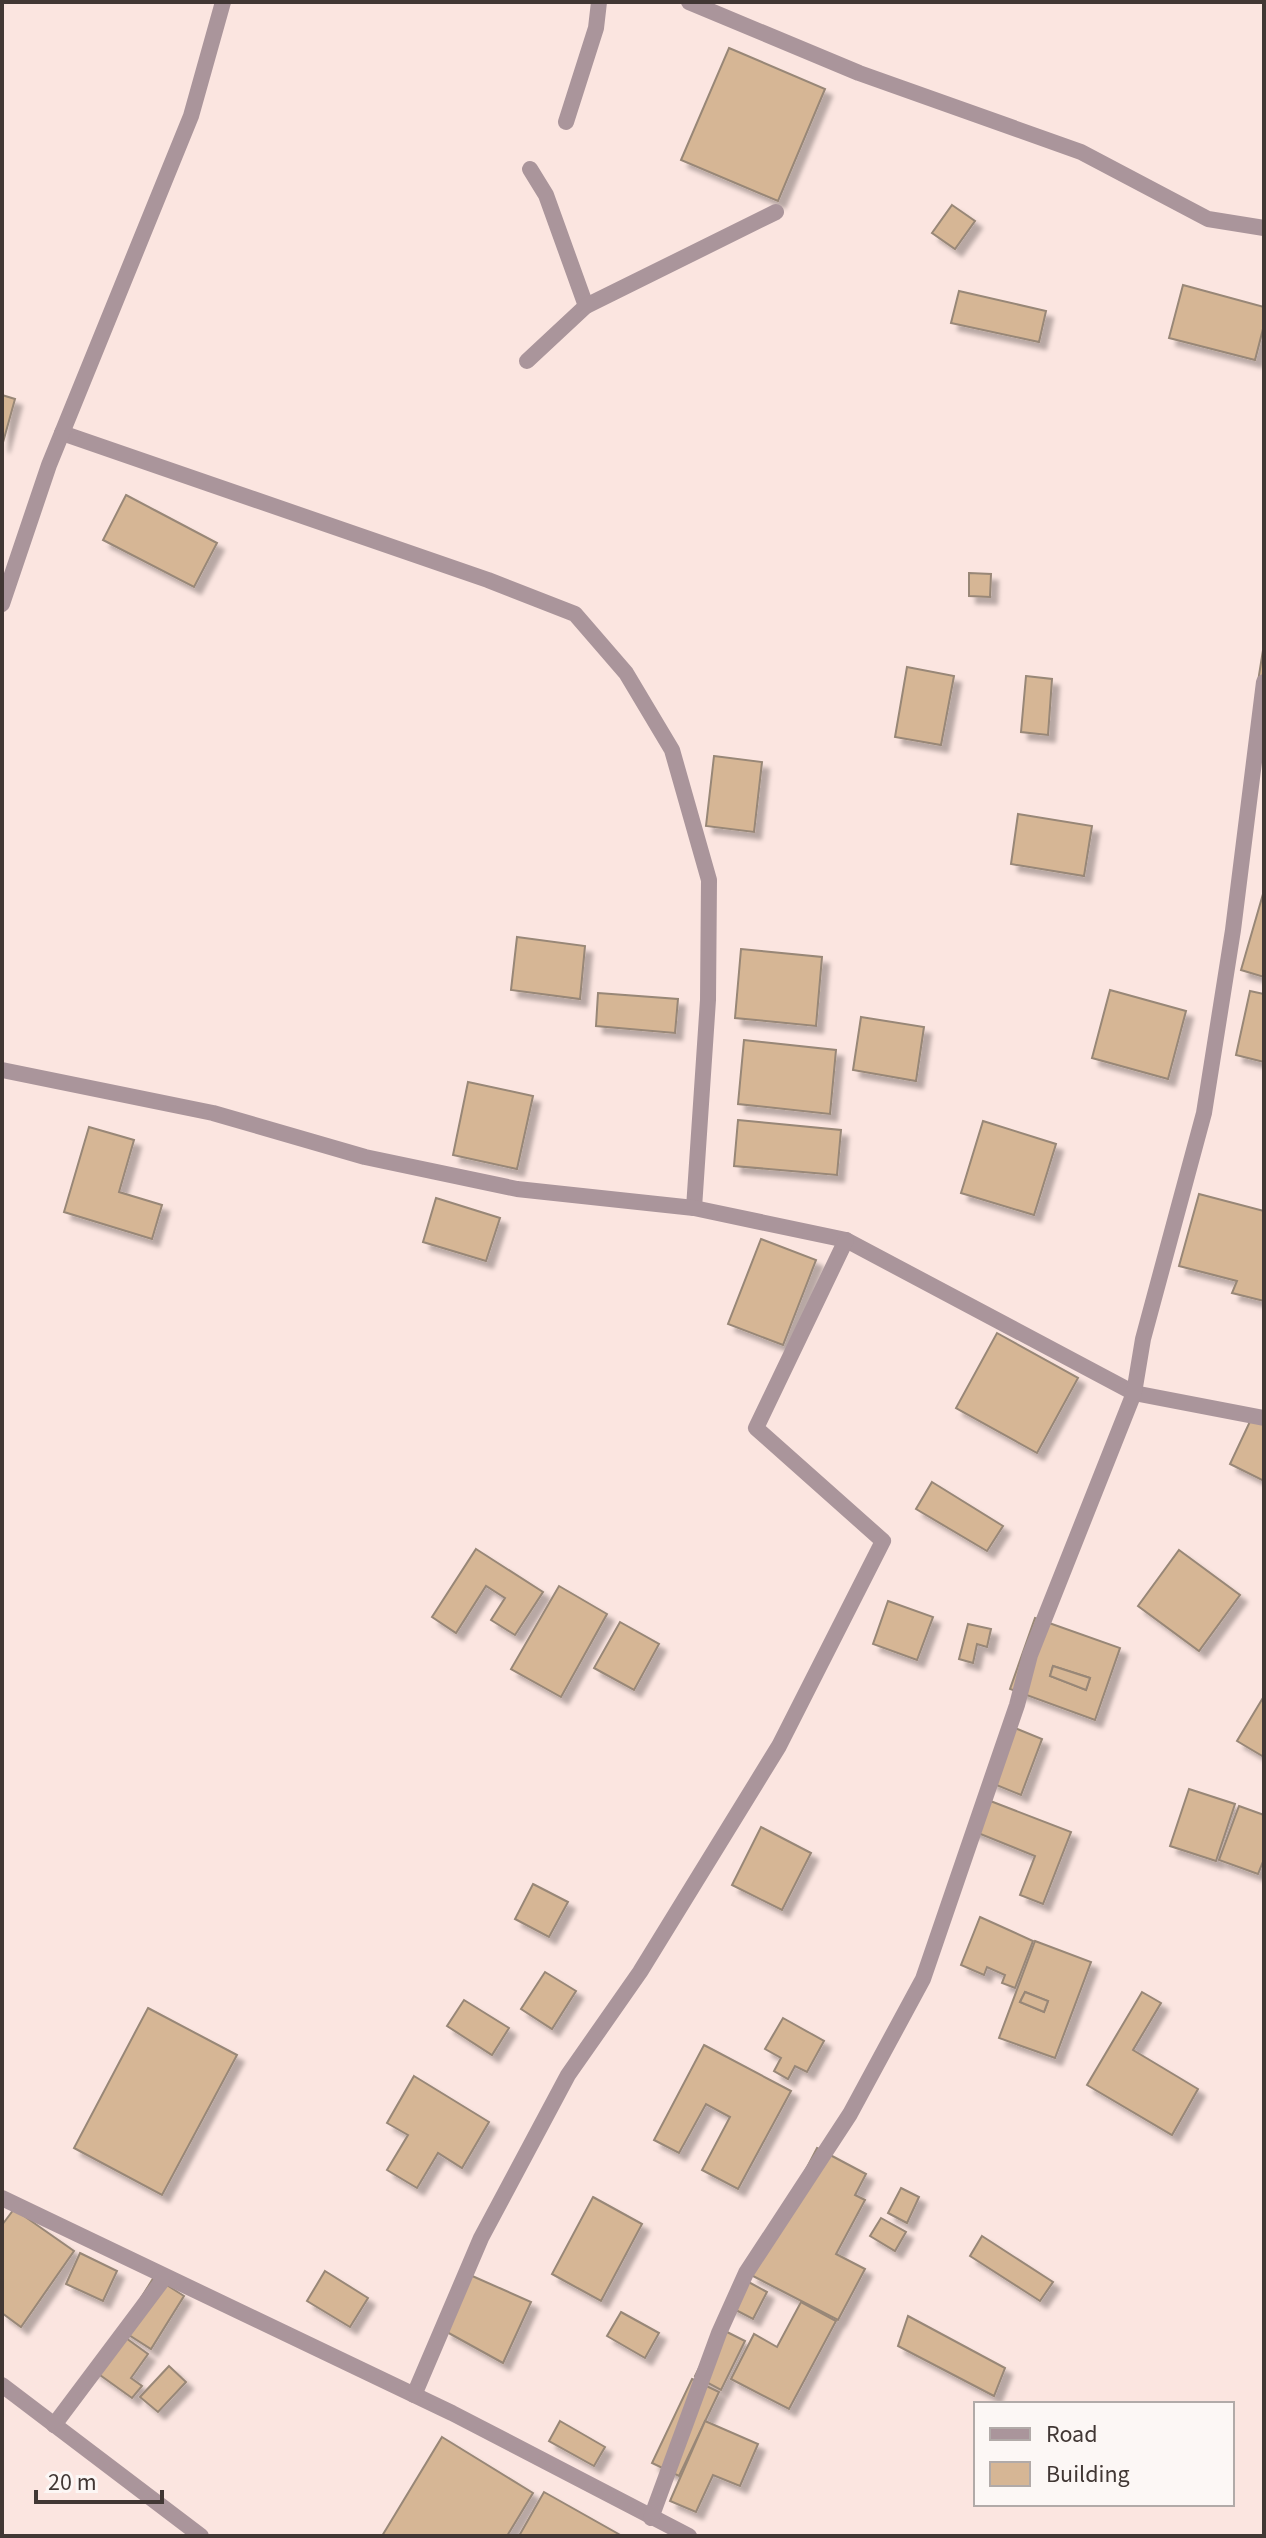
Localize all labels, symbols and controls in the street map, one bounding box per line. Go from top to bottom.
legend [974,2402,1234,2506]
text: Road [1046,2417,1098,2452]
scale bar [36,2454,162,2504]
text: Building [1046,2457,1130,2492]
text: 20 m [48,2465,97,2500]

